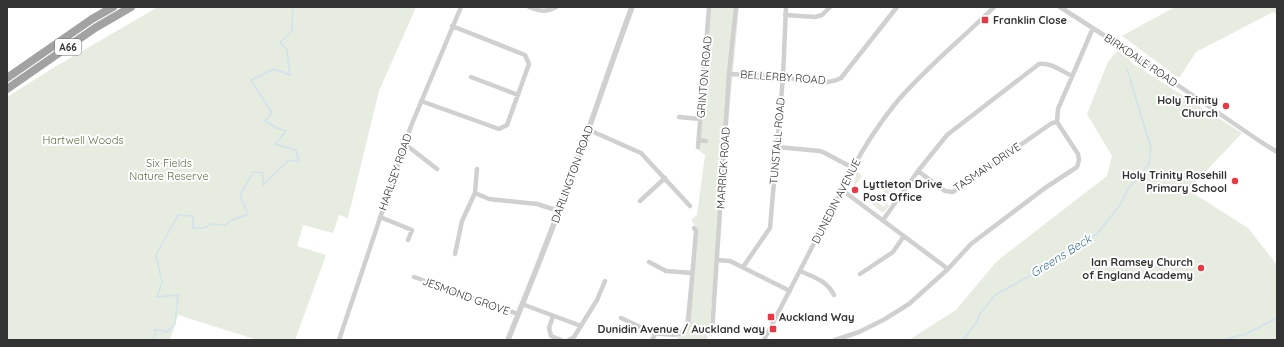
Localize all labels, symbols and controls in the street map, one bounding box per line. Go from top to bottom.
place label: Franklin Close [993,13,1068,27]
marker: Franklin Close [980,15,990,25]
street label: BIRKDALE ROAD [1102,30,1180,90]
street label: GRINTON ROAD [693,35,715,119]
road number: A66 [55,39,81,55]
street label: BELLERBY ROAD [740,67,826,87]
place label: Holy Trinity Church [1157,93,1218,120]
street label: TUNSTALL ROAD [766,97,788,185]
marker: Holy Trinity Church [1221,101,1231,111]
street label: DARLINGTON ROAD [548,123,596,225]
street label: MARRICK ROAD [713,127,733,209]
street label: HARLSEY ROAD [375,132,415,212]
park label: Hartwell Woods [42,133,124,147]
street label: TASMAN DRIVE [951,139,1023,195]
park label: Six Fields Nature Reserve [129,156,209,183]
street label: DUNEDIN AVENUE [809,156,863,246]
place label: Holy Trinity Rosehill Primary School [1122,168,1227,195]
marker: Holy Trinity Rosehill Primary School [1230,176,1240,186]
place label: Lyttleton Drive Post Office [863,177,943,204]
marker: Lyttleton Drive Post Office [850,185,860,195]
water label: Greens Beck [1027,230,1095,280]
place label: Ian Ramsey Church of England Academy [1082,255,1193,282]
marker: Ian Ramsey Church of England Academy [1196,263,1206,273]
street label: JESMOND GROVE [420,274,512,318]
place label: Auckland Way [779,310,854,324]
marker: Auckland Way [766,312,776,322]
place label: Dunidin Avenue / Auckland way [598,322,765,336]
marker: Dunidin Avenue / Auckland way [768,324,778,334]

